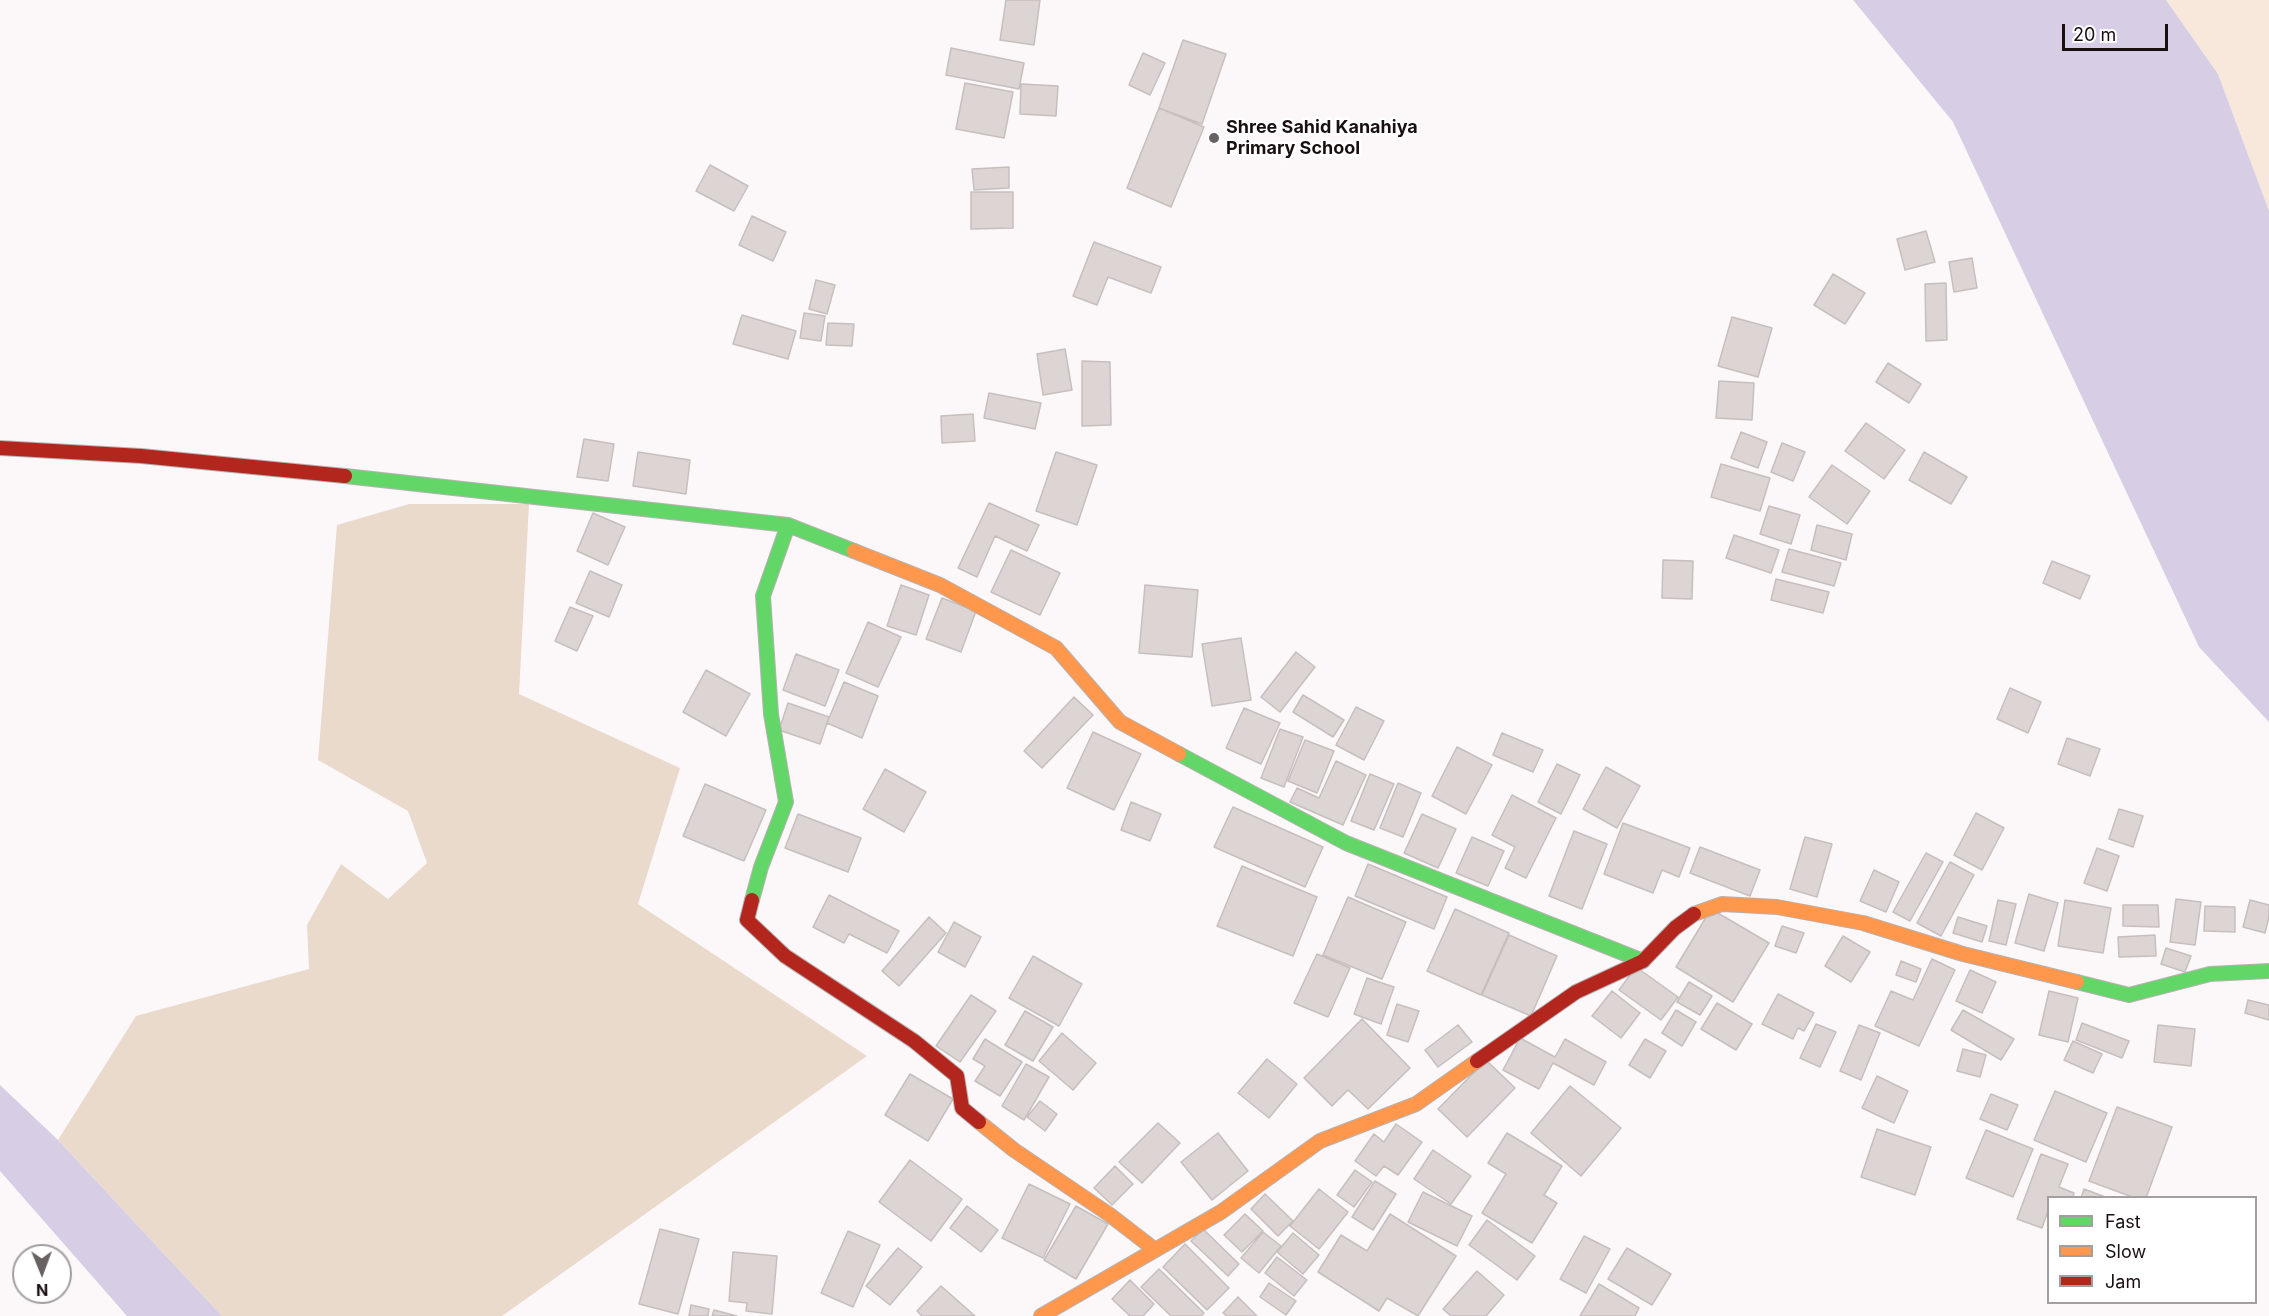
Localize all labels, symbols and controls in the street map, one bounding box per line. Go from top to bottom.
scale bar [2065,12,2172,50]
text: 20 m [2073,24,2116,45]
place label: Shree Sahid Kanahiya Primary School [1226,117,1418,160]
marker: Shree Sahid Kanahiya Primary School [1207,131,1221,145]
legend [2047,1196,2257,1304]
text: Fast [2105,1211,2141,1232]
text: Slow [2105,1241,2146,1262]
north arrow [12,1244,72,1304]
text: Jam [2105,1271,2141,1292]
text: N [36,1280,49,1300]

